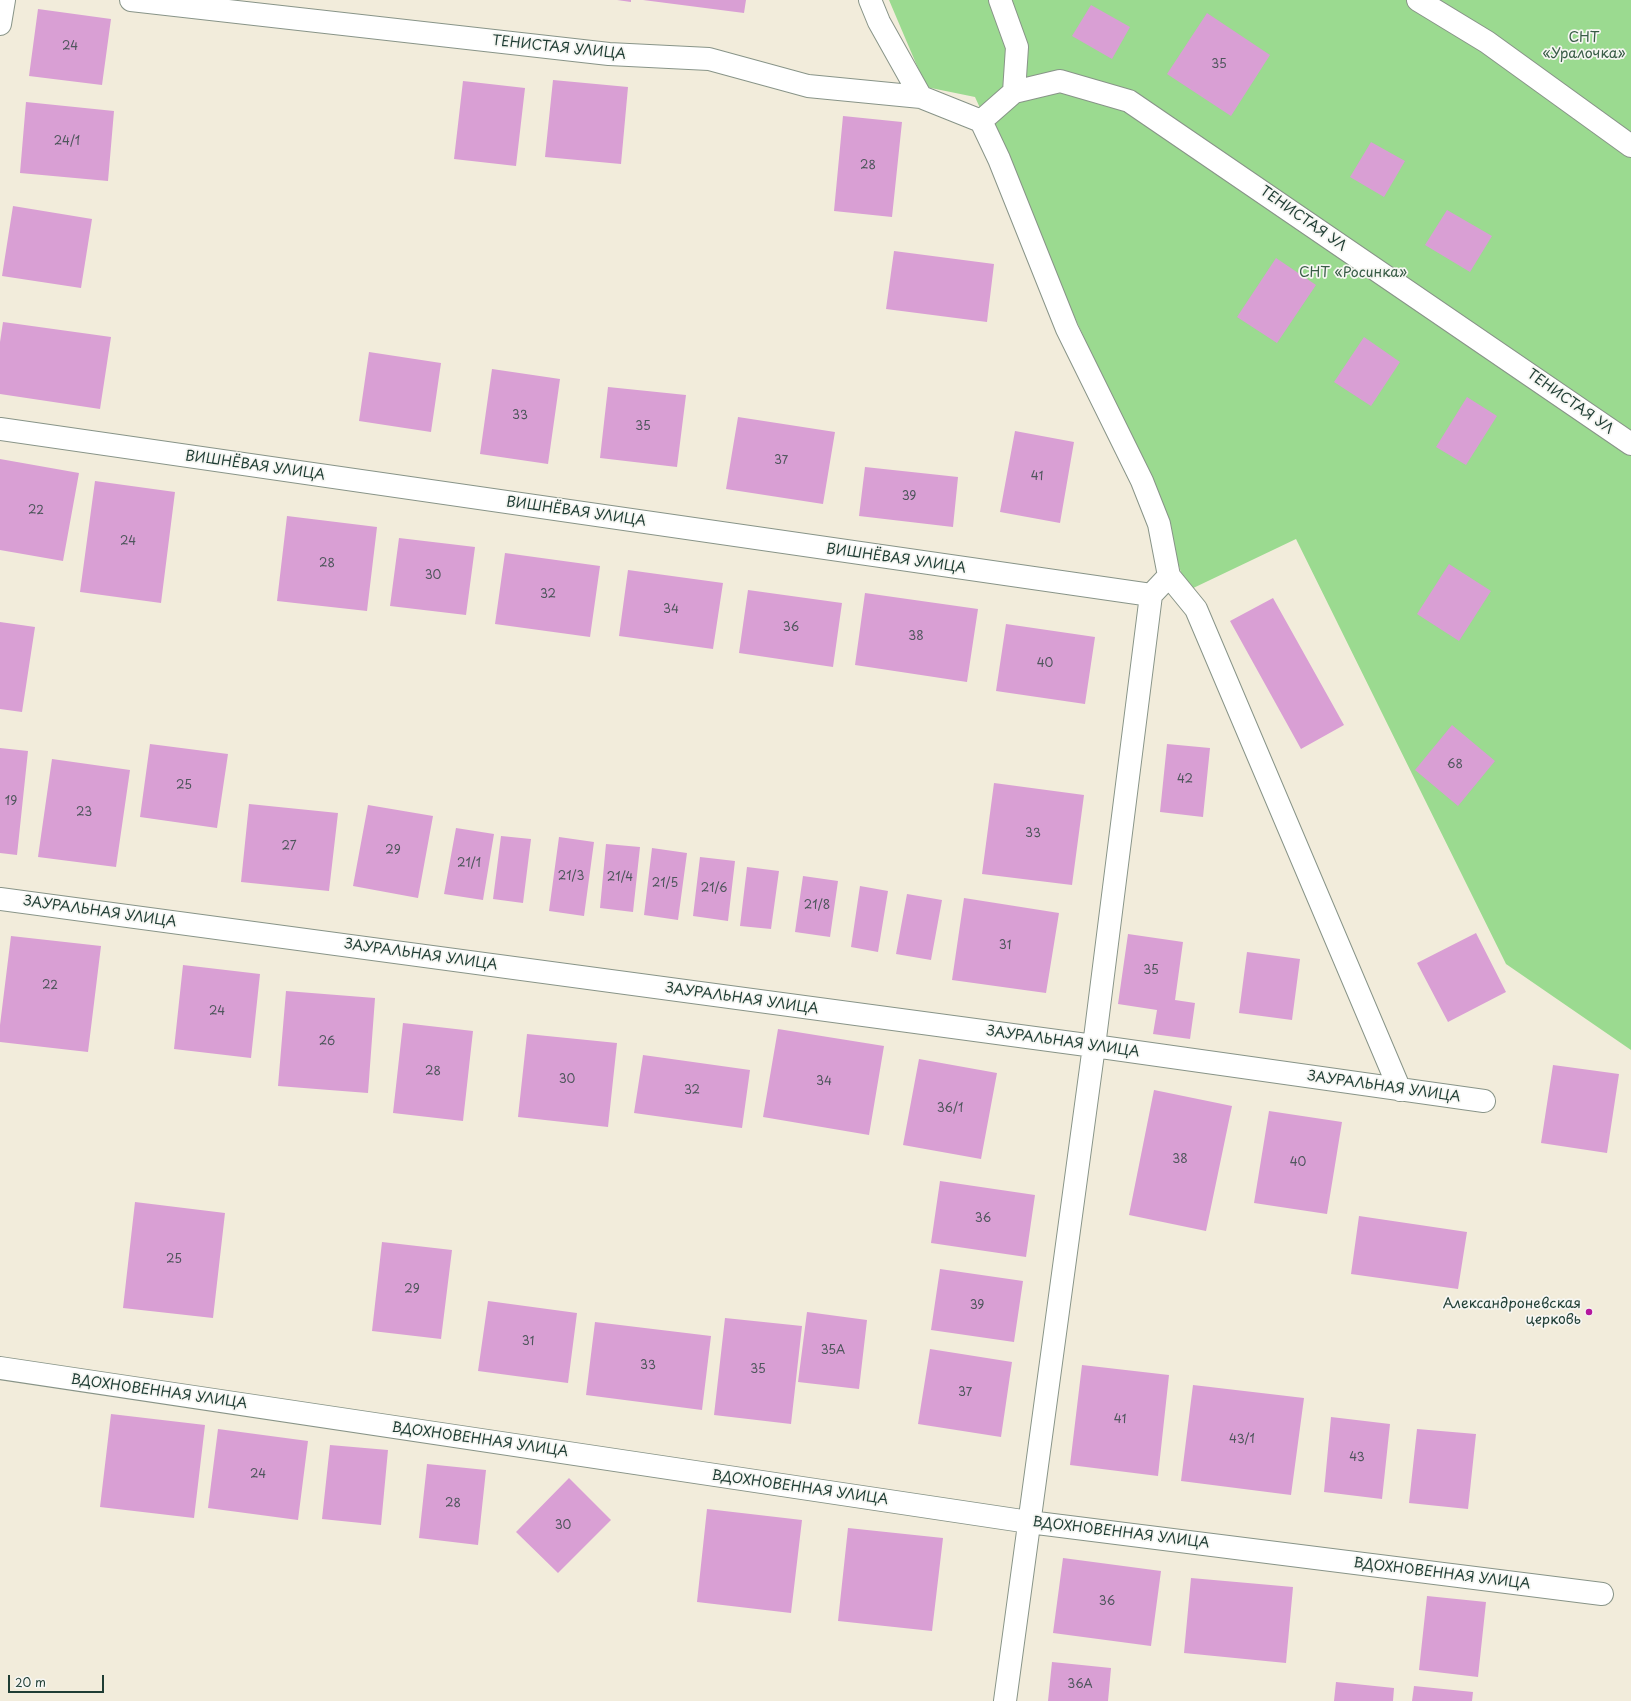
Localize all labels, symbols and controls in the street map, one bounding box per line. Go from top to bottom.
park label: СНТ «Уралочка» [1543,30,1625,62]
street label: ТЕНИСТАЯ УЛИЦА [491,33,627,63]
house number: 24 [62,40,78,54]
house number: 35 [1211,58,1227,72]
house number: 24/1 [54,135,80,149]
house number: 28 [860,159,876,173]
street label: ТЕНИСТАЯ УЛ [1257,183,1349,255]
park label: СНТ «Росинка» [1299,265,1407,281]
street label: ТЕНИСТАЯ УЛ [1524,366,1616,438]
house number: 33 [512,409,528,423]
house number: 35 [635,420,651,434]
street label: ВИШНЁВАЯ УЛИЦА [184,448,326,484]
house number: 37 [774,454,788,468]
house number: 41 [1031,470,1043,484]
house number: 39 [902,490,916,504]
street label: ВИШНЁВАЯ УЛИЦА [505,494,647,530]
house number: 22 [28,504,44,518]
house number: 24 [120,535,136,549]
street label: ВИШНЁВАЯ УЛИЦА [825,541,967,577]
house number: 28 [319,557,335,571]
house number: 30 [425,569,441,583]
house number: 32 [540,588,556,602]
house number: 34 [663,603,679,617]
house number: 36 [783,621,799,635]
house number: 38 [908,630,924,644]
house number: 40 [1037,657,1053,671]
house number: 68 [1447,758,1463,772]
house number: 42 [1177,773,1193,787]
house number: 25 [176,779,192,793]
house number: 19 [5,795,17,809]
house number: 23 [76,806,92,820]
house number: 33 [1025,827,1041,841]
house number: 27 [282,840,296,854]
house number: 29 [385,844,401,858]
house number: 21/1 [457,857,481,871]
house number: 21/3 [558,870,584,884]
house number: 21/4 [607,871,633,885]
house number: 21/5 [652,877,678,891]
house number: 21/6 [701,882,727,896]
street label: ЗАУРАЛЬНАЯ УЛИЦА [22,893,178,931]
house number: 21/8 [804,899,830,913]
street label: ЗАУРАЛЬНАЯ УЛИЦА [343,936,499,974]
house number: 31 [999,939,1011,953]
house number: 35 [1143,964,1159,978]
house number: 22 [42,979,58,993]
street label: ЗАУРАЛЬНАЯ УЛИЦА [664,980,820,1018]
house number: 24 [209,1005,225,1019]
street label: ЗАУРАЛЬНАЯ УЛИЦА [985,1023,1141,1061]
house number: 26 [319,1035,335,1049]
house number: 28 [425,1065,441,1079]
street label: ЗАУРАЛЬНАЯ УЛИЦА [1306,1068,1462,1106]
house number: 30 [559,1073,575,1087]
house number: 34 [816,1075,832,1089]
house number: 32 [684,1084,700,1098]
house number: 36/1 [937,1102,963,1116]
house number: 38 [1172,1153,1188,1167]
house number: 40 [1290,1156,1306,1170]
house number: 36 [975,1212,991,1226]
house number: 25 [166,1253,182,1267]
house number: 29 [404,1283,420,1297]
place label: Александроневская церковь [1443,1296,1581,1328]
house number: 39 [970,1299,984,1313]
marker: Александроневская церковь [1584,1307,1594,1317]
house number: 31 [522,1335,534,1349]
house number: 35А [821,1344,845,1358]
house number: 33 [640,1359,656,1373]
house number: 35 [750,1363,766,1377]
street label: ВДОХНОВЕННАЯ УЛИЦА [70,1371,248,1413]
house number: 37 [958,1386,972,1400]
house number: 41 [1114,1413,1126,1427]
street label: ВДОХНОВЕННАЯ УЛИЦА [391,1419,569,1461]
house number: 43/1 [1229,1433,1255,1447]
house number: 43 [1349,1451,1365,1465]
street label: ВДОХНОВЕННАЯ УЛИЦА [711,1467,889,1509]
house number: 24 [250,1468,266,1482]
house number: 28 [445,1497,461,1511]
street label: ВДОХНОВЕННАЯ УЛИЦА [1032,1514,1210,1552]
house number: 30 [555,1519,571,1533]
street label: ВДОХНОВЕННАЯ УЛИЦА [1353,1555,1531,1593]
house number: 36 [1099,1595,1115,1609]
scale bar [10,1667,106,1693]
text: 20 m [15,1673,46,1691]
house number: 36А [1067,1678,1093,1692]

